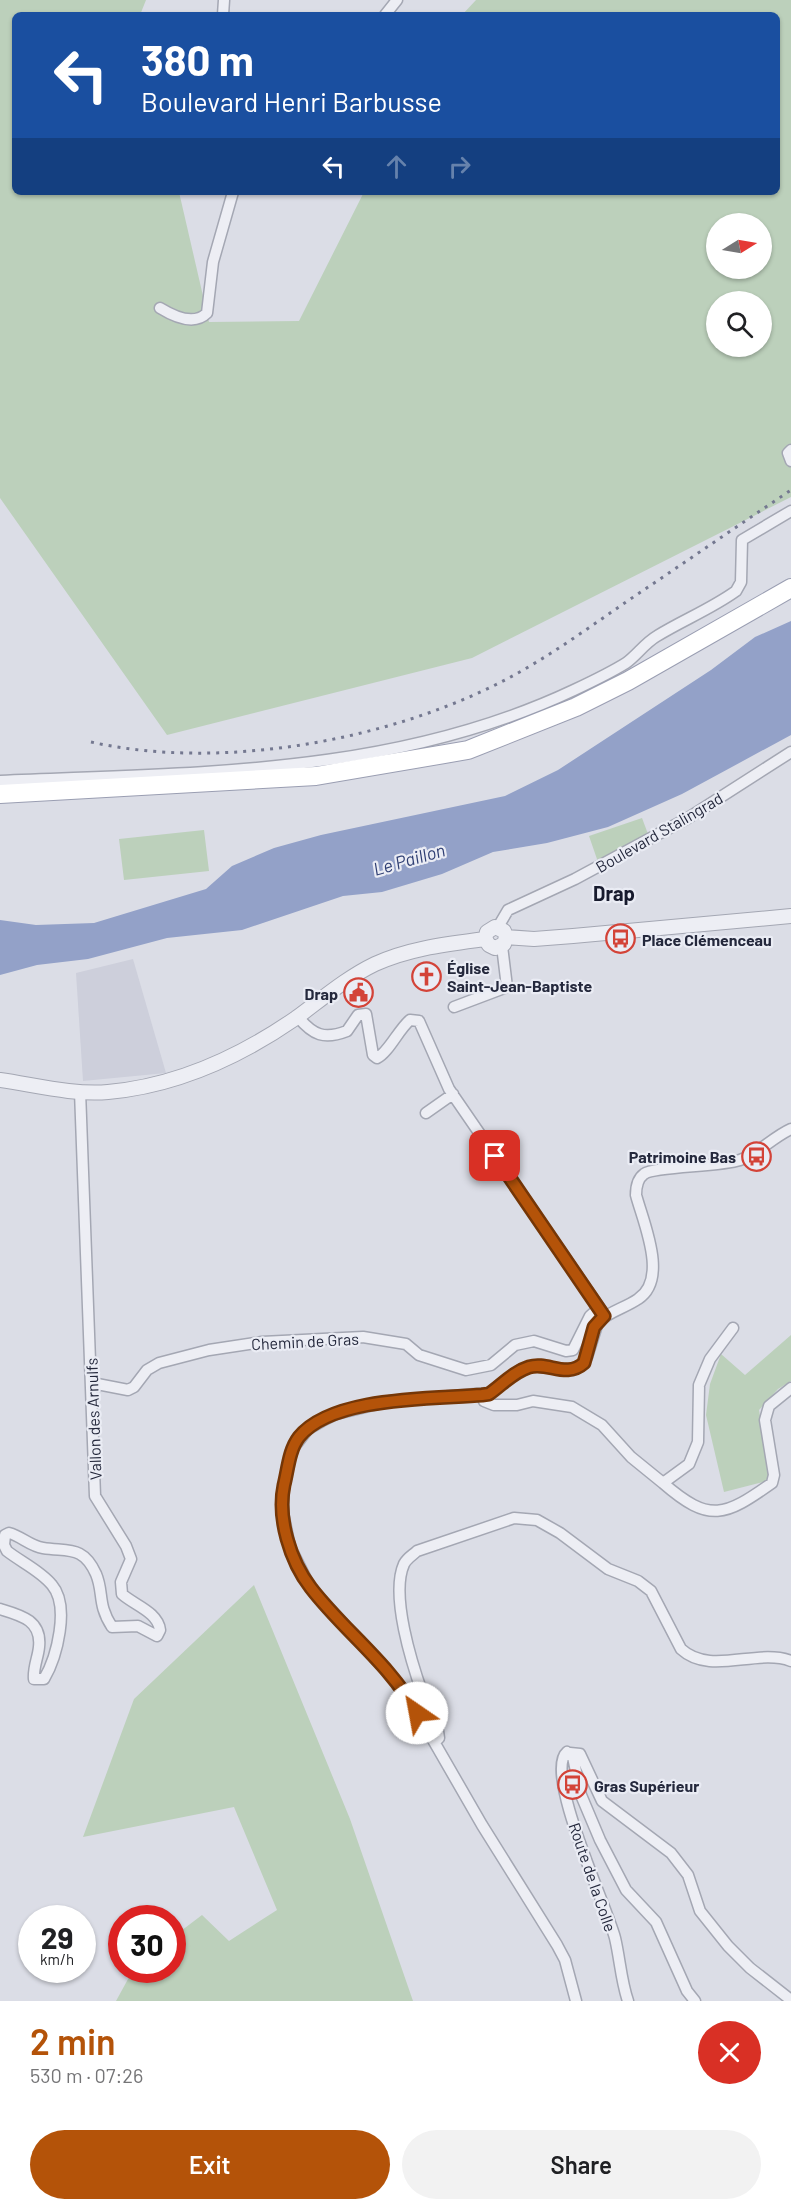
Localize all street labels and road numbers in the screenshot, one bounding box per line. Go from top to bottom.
street label: Boulevard Stalingrad [592,788,726,876]
street label: Chemin de Gras [251,1329,359,1353]
street label: Vallon des Arnulfs [81,1358,105,1480]
street label: Route de la Colle [565,1820,621,1934]

